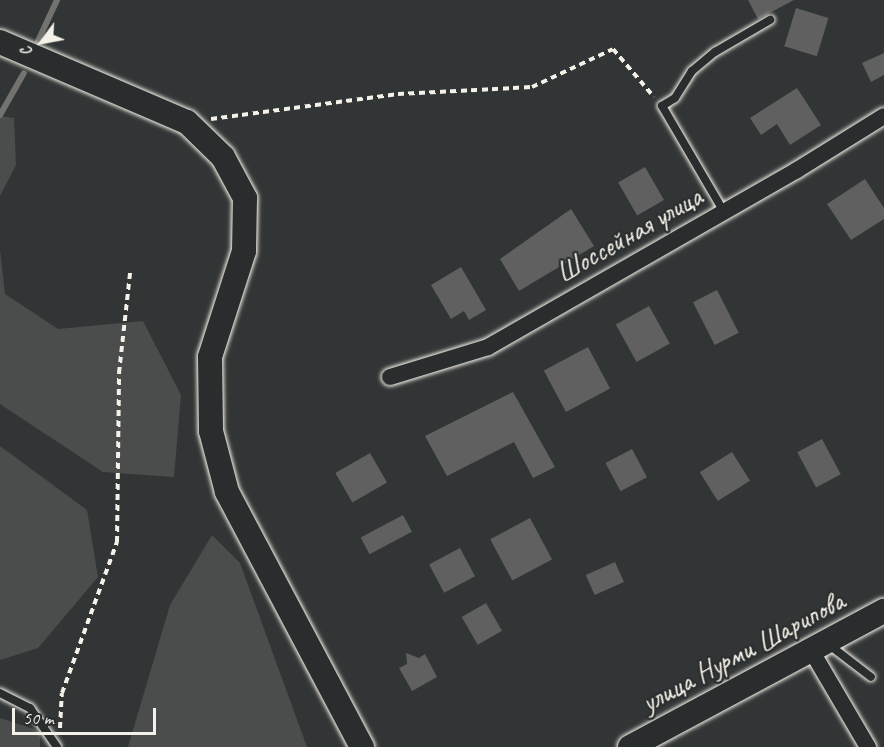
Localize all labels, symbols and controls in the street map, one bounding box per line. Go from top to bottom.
north arrow [12,12,72,72]
text: С [16,43,37,60]
street label: Шоссейная улица [549,179,709,291]
street label: улица Нурми Шарипова [633,583,853,721]
scale bar [15,696,159,734]
text: 50 m [23,707,54,729]

